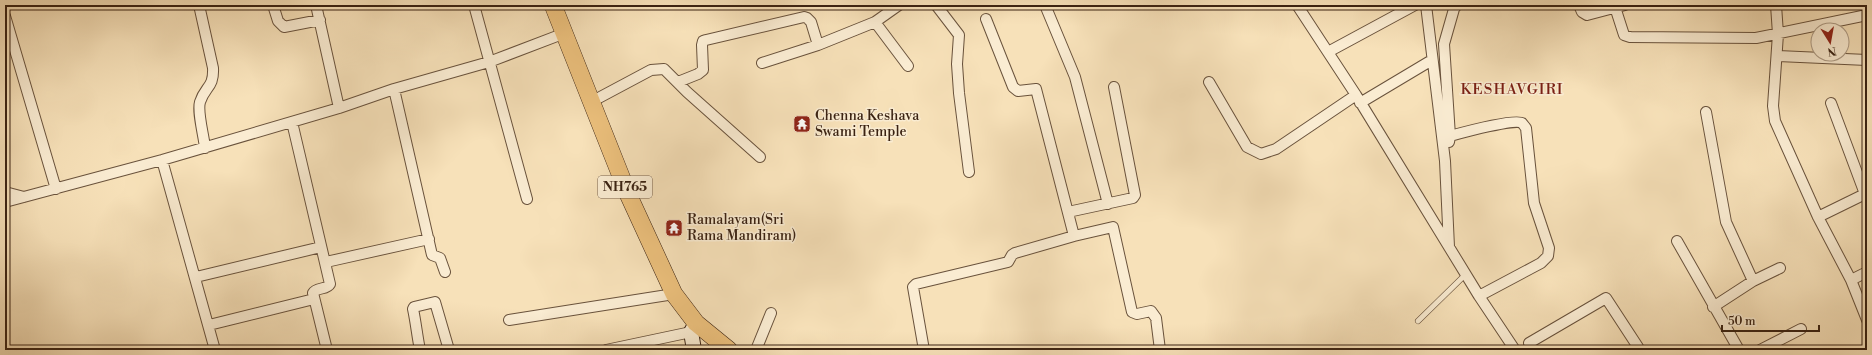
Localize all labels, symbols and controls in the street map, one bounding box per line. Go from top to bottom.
north arrow [1810,22,1850,62]
text: N [1826,43,1837,59]
district label: KESHAVGIRI [1460,80,1564,99]
place label: Chenna Keshava Swami Temple [815,107,920,141]
temple icon: Chenna Keshava Swami Temple [792,114,812,134]
road number: NH765 [598,176,652,198]
place label: Ramalayam(Sri Rama Mandiram) [687,211,796,245]
temple icon: Ramalayam(Sri Rama Mandiram) [664,218,684,238]
scale bar [1722,307,1819,333]
text: 50 m [1728,314,1756,329]

